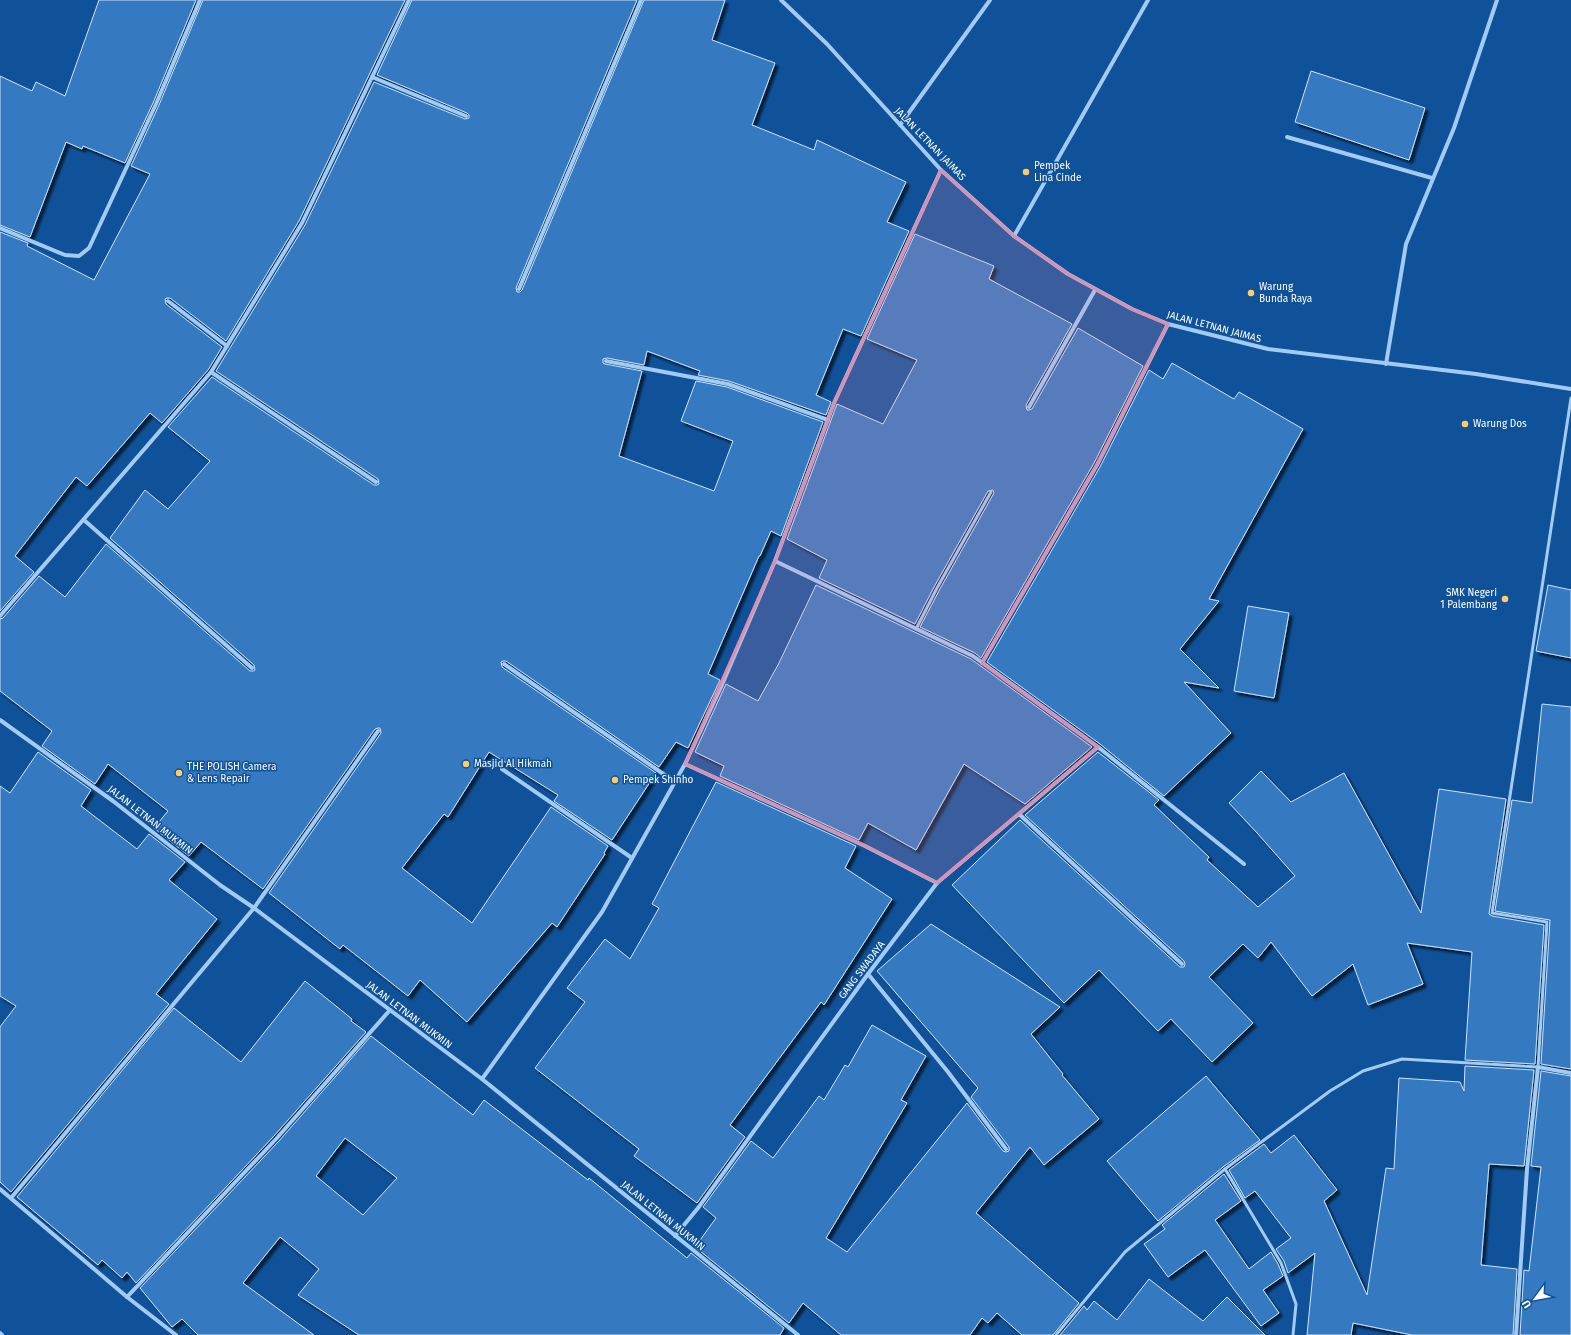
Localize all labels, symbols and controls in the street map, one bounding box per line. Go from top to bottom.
street label: JALAN LETNAN JAIMAS [892,105,968,184]
place label: Pempek Lina Cinde [1034,160,1081,184]
marker: Pempek Lina Cinde [1021,167,1031,177]
place label: Warung Bunda Raya [1259,281,1312,305]
marker: Warung Bunda Raya [1246,288,1256,298]
street label: JALAN LETNAN JAIMAS [1166,309,1263,346]
place label: Warung Dos [1473,418,1527,430]
marker: Warung Dos [1460,419,1470,429]
place label: SMK Negeri 1 Palembang [1440,587,1498,611]
marker: SMK Negeri 1 Palembang [1500,594,1510,604]
place label: Masjid Al Hikmah [474,758,552,770]
marker: Masjid Al Hikmah [461,759,471,769]
place label: THE POLISH Camera & Lens Repair [187,761,276,785]
marker: THE POLISH Camera & Lens Repair [174,768,184,778]
place label: Pempek Shinho [623,774,694,786]
marker: Pempek Shinho [610,775,620,785]
street label: JALAN LETNAN MUKMIN [105,783,195,857]
street label: GANG SWADAYA [836,938,888,1001]
street label: JALAN LETNAN MUKMIN [364,979,454,1051]
street label: JALAN LETNAN MUKMIN [619,1178,707,1254]
north arrow [1515,1279,1555,1319]
text: U [1520,1298,1534,1311]

